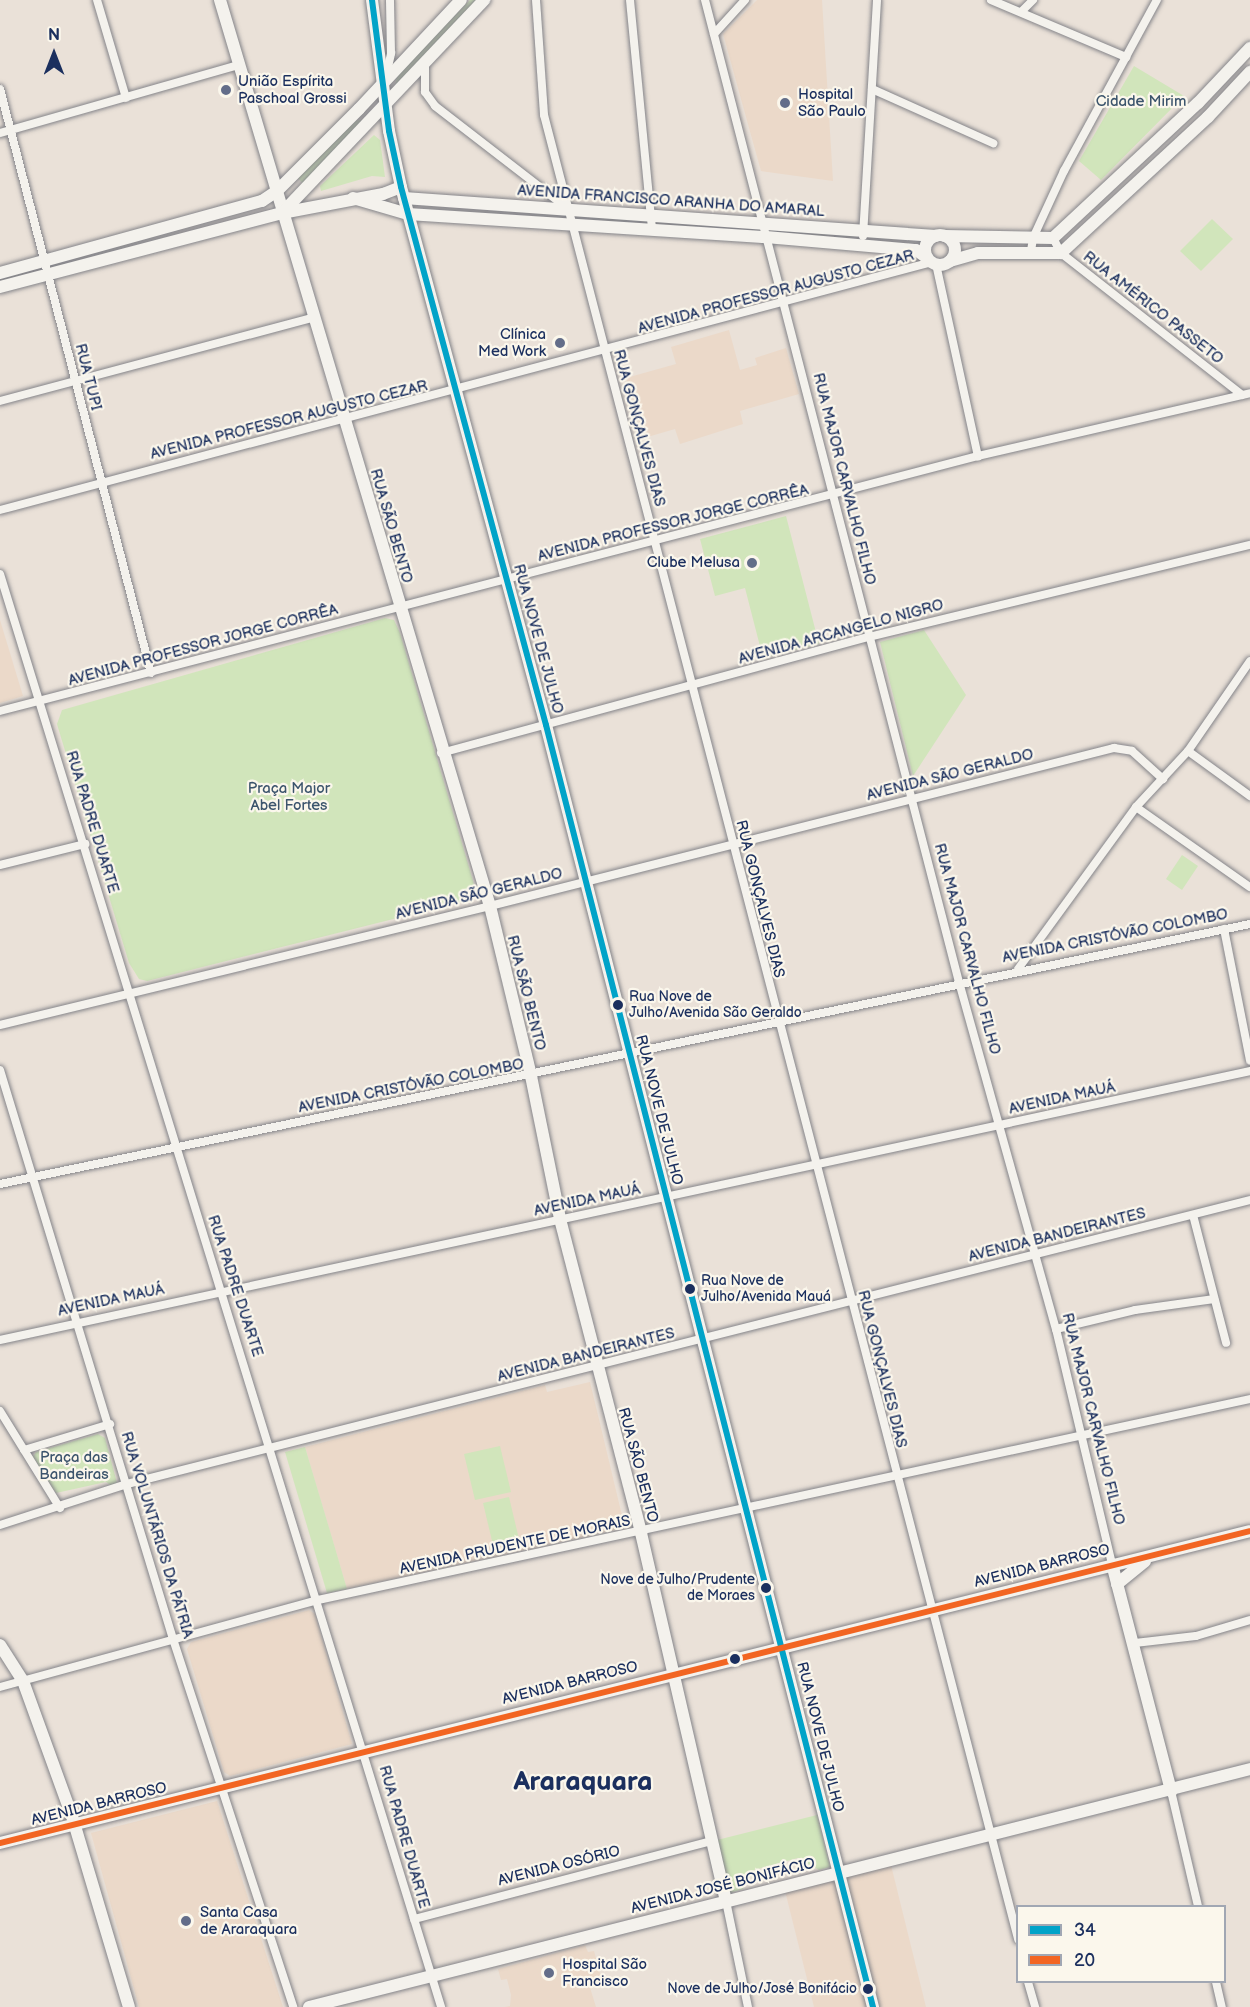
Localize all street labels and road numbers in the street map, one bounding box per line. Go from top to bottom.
street label: AVENIDA FRANCISCO ARANHA DO AMARAL [517,181,825,221]
street label: AVENIDA PROFESSOR AUGUSTO CEZAR [636,246,916,338]
street label: RUA AMÉRICO PASSETO [1079,248,1227,368]
street label: RUA TUPI [71,342,105,412]
street label: RUA GONÇALVES DIAS [609,348,669,508]
street label: RUA MAJOR CARVALHO FILHO [809,371,879,587]
street label: AVENIDA PROFESSOR AUGUSTO CEZAR [148,377,430,463]
street label: RUA SÃO BENTO [366,467,416,585]
street label: AVENIDA PROFESSOR JORGE CORRÊA [535,481,811,565]
street label: RUA NOVE DE JULHO [509,562,567,716]
street label: AVENIDA ARCANGELO NIGRO [736,596,946,668]
street label: AVENIDA PROFESSOR JORGE CORRÊA [66,600,340,690]
street label: AVENIDA SÃO GERALDO [865,746,1035,804]
street label: RUA PADRE DUARTE [62,749,122,895]
street label: RUA GONÇALVES DIAS [732,818,788,980]
street label: RUA MAJOR CARVALHO FILHO [930,841,1004,1057]
street label: AVENIDA SÃO GERALDO [394,865,564,923]
street label: AVENIDA CRISTÓVÃO COLOMBO [1001,905,1229,967]
street label: RUA SÃO BENTO [503,933,549,1053]
street label: RUA NOVE DE JULHO [632,1033,686,1187]
street label: AVENIDA CRISTÓVÃO COLOMBO [297,1055,525,1117]
street label: AVENIDA MAUÁ [1007,1078,1117,1118]
street label: AVENIDA MAUÁ [532,1180,642,1220]
street label: AVENIDA BANDEIRANTES [967,1204,1147,1266]
street label: RUA PADRE DUARTE [204,1213,266,1359]
street label: AVENIDA MAUÁ [56,1280,166,1320]
street label: RUA GONÇALVES DIAS [854,1288,910,1450]
street label: RUA MAJOR CARVALHO FILHO [1058,1311,1128,1527]
street label: AVENIDA BANDEIRANTES [496,1324,676,1386]
street label: RUA SÃO BENTO [614,1405,662,1525]
street label: RUA VOLUNTÁRIOS DA PÁTRIA [117,1429,197,1641]
street label: AVENIDA PRUDENTE DE MORAIS [398,1512,632,1578]
street label: AVENIDA BARROSO [972,1540,1112,1592]
street label: AVENIDA BARROSO [500,1657,640,1709]
street label: RUA NOVE DE JULHO [793,1660,847,1814]
street label: RUA PADRE DUARTE [375,1763,433,1911]
street label: AVENIDA BARROSO [29,1778,169,1830]
street label: AVENIDA OSÓRIO [496,1842,622,1890]
street label: AVENIDA JOSÉ BONIFÁCIO [629,1854,817,1918]

